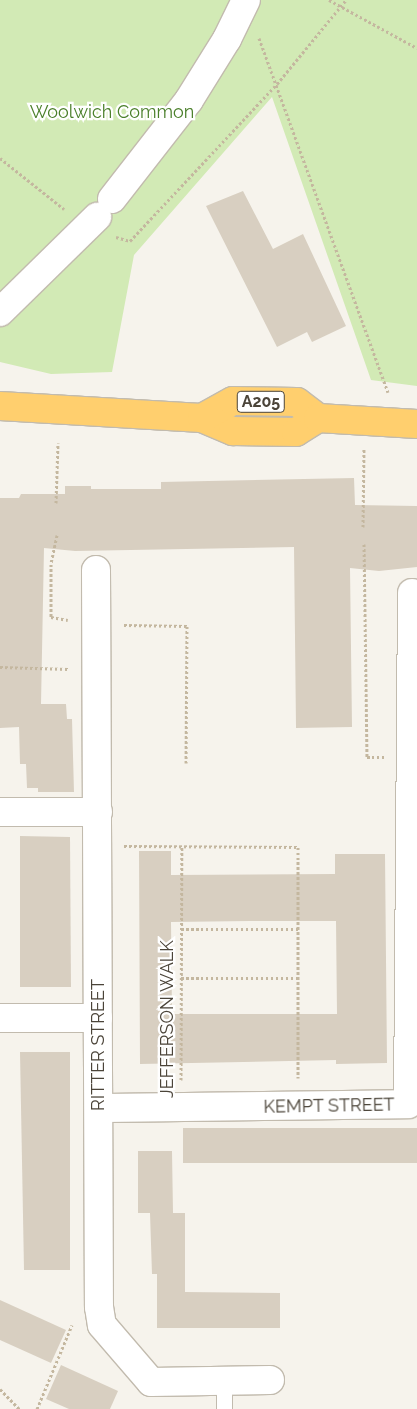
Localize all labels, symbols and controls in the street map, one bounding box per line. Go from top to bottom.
park label: Woolwich Common [30,101,194,123]
road number: A205 [236,388,286,416]
street label: JEFFERSON WALK [156,940,178,1098]
street label: RITTER STREET [87,979,109,1111]
street label: KEMPT STREET [263,1094,395,1118]

